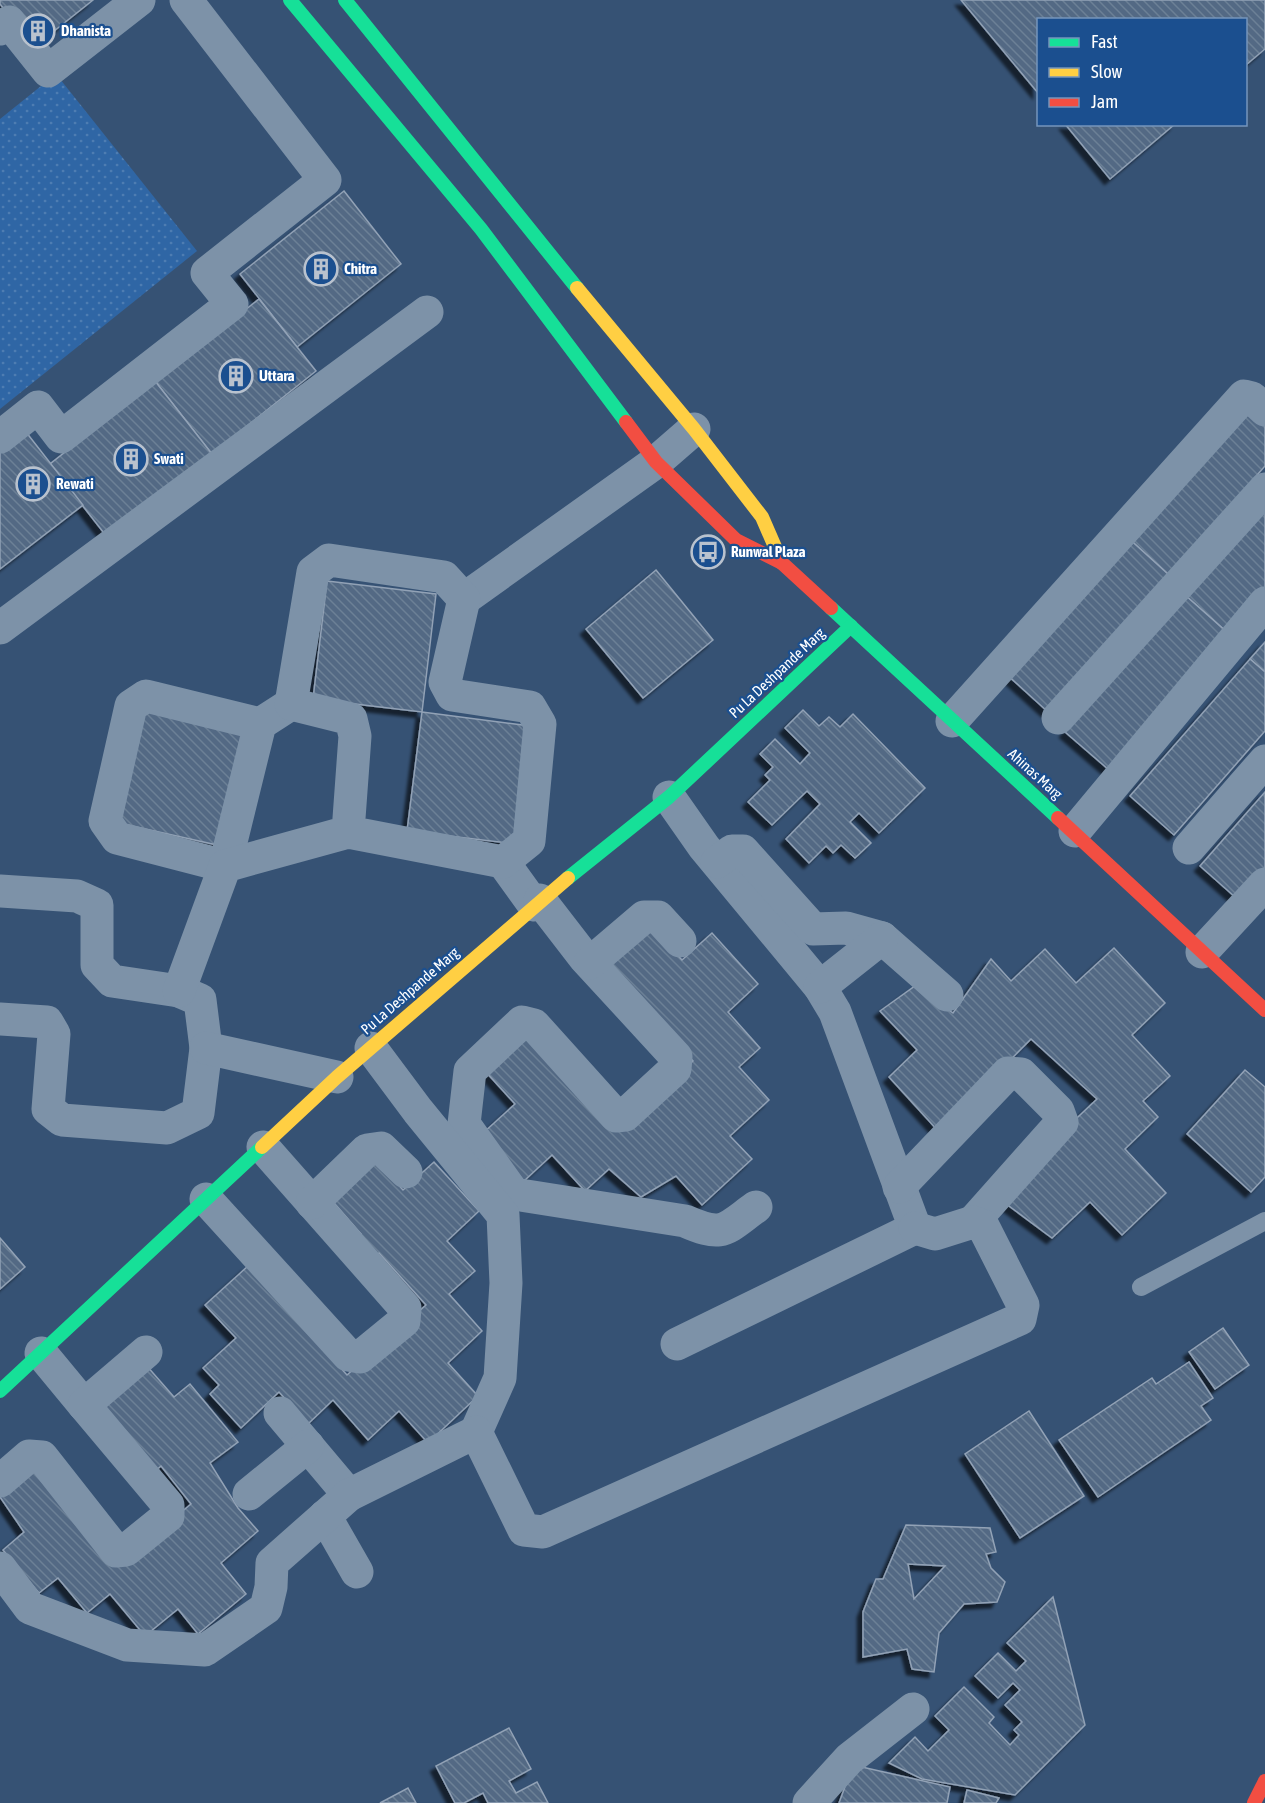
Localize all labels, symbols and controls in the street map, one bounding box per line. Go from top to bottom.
building icon: Dhanista [20,13,56,49]
legend [1037,18,1247,126]
place label: Dhanista [61,22,111,39]
text: Fast [1091,31,1118,52]
text: Slow [1091,61,1122,82]
text: Jam [1091,91,1118,112]
building icon: Chitra [303,251,339,287]
place label: Chitra [344,260,377,277]
building icon: Uttara [218,358,254,394]
place label: Uttara [259,367,295,384]
building icon: Swati [113,441,149,477]
place label: Swati [154,450,184,467]
building icon: Rewati [15,466,51,502]
place label: Rewati [56,475,94,492]
bus stop icon: Runwal Plaza [690,534,726,570]
place label: Runwal Plaza [731,543,806,560]
street label: Pu La Deshpande Marg [725,624,828,721]
street label: Ahinas Marg [1005,745,1066,803]
street label: Pu La Deshpande Marg [357,943,462,1038]

